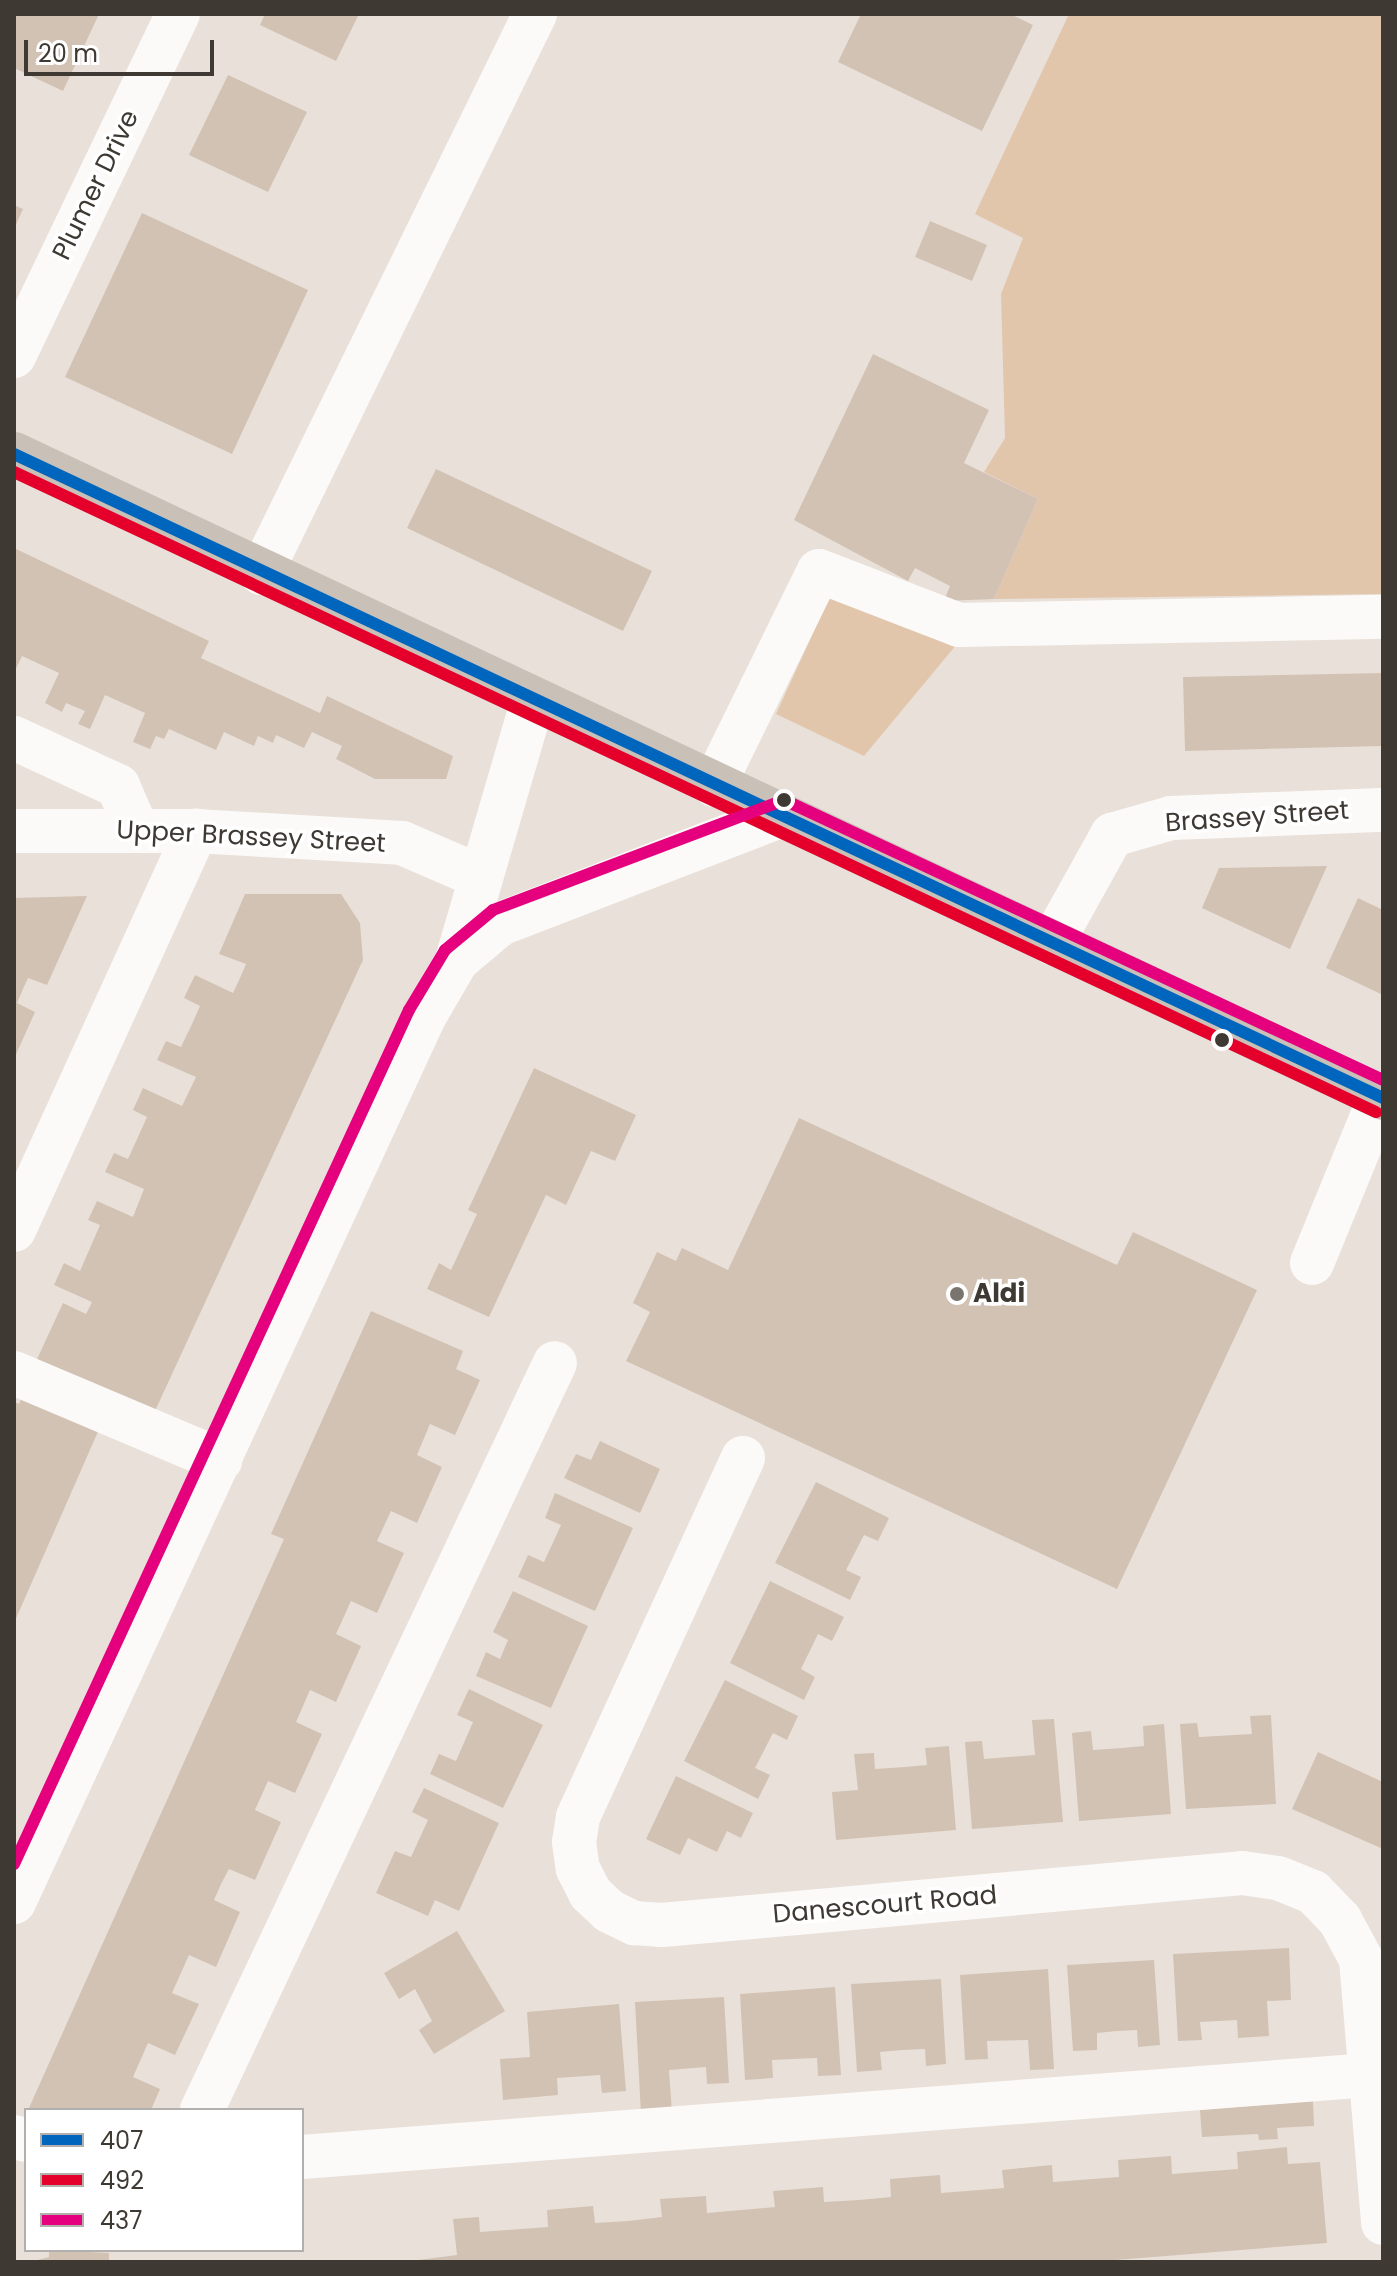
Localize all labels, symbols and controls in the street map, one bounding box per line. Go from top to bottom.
scale bar [28,24,218,74]
text: 20 m [38,37,98,70]
street label: Plumer Drive [46,105,146,265]
unlabelled marker [776,792,792,808]
street label: Brassey Street [1164,795,1350,839]
street label: Upper Brassey Street [116,814,386,860]
unlabelled marker [1214,1032,1230,1048]
place label: Aldi [973,1278,1025,1310]
marker: Aldi [948,1285,966,1303]
street label: Danescourt Road [772,1880,998,1930]
legend [24,2108,304,2252]
text: 407 [100,2124,143,2157]
text: 492 [100,2164,144,2197]
text: 437 [100,2204,142,2237]

